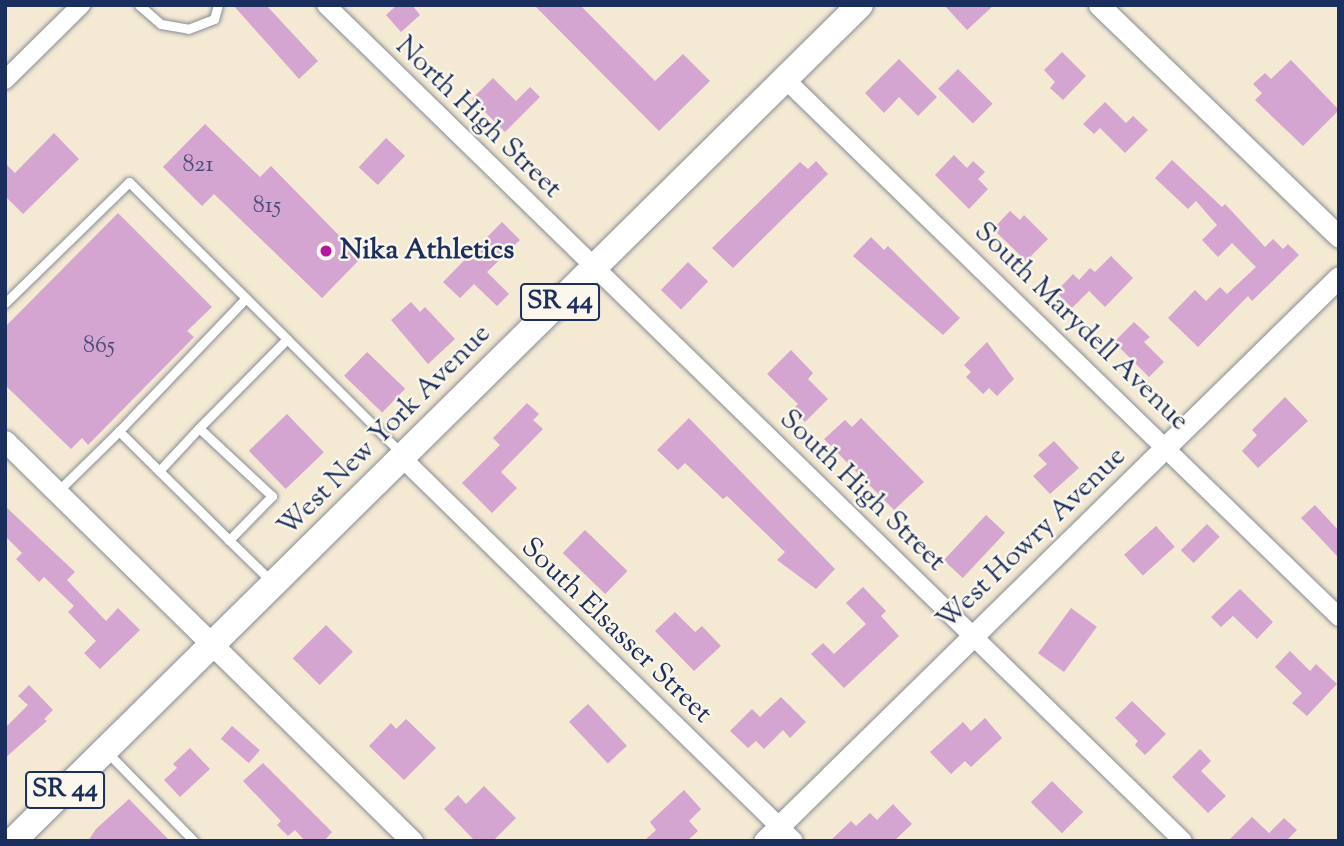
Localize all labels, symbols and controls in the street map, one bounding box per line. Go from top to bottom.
street label: North High Street [388,30,568,206]
house number: 821 [182,152,214,180]
house number: 815 [253,193,281,221]
street label: South Marydell Avenue [967,216,1195,438]
place label: Nika Athletics [340,234,514,268]
marker: Nika Athletics [318,243,334,259]
road number: SR 44 [520,280,600,324]
street label: West New York Avenue [272,318,498,544]
house number: 865 [83,333,115,361]
street label: South High Street [772,403,952,579]
street label: West Howry Avenue [931,440,1133,638]
street label: South Elsasser Street [513,531,719,731]
road number: SR 44 [25,768,105,812]

